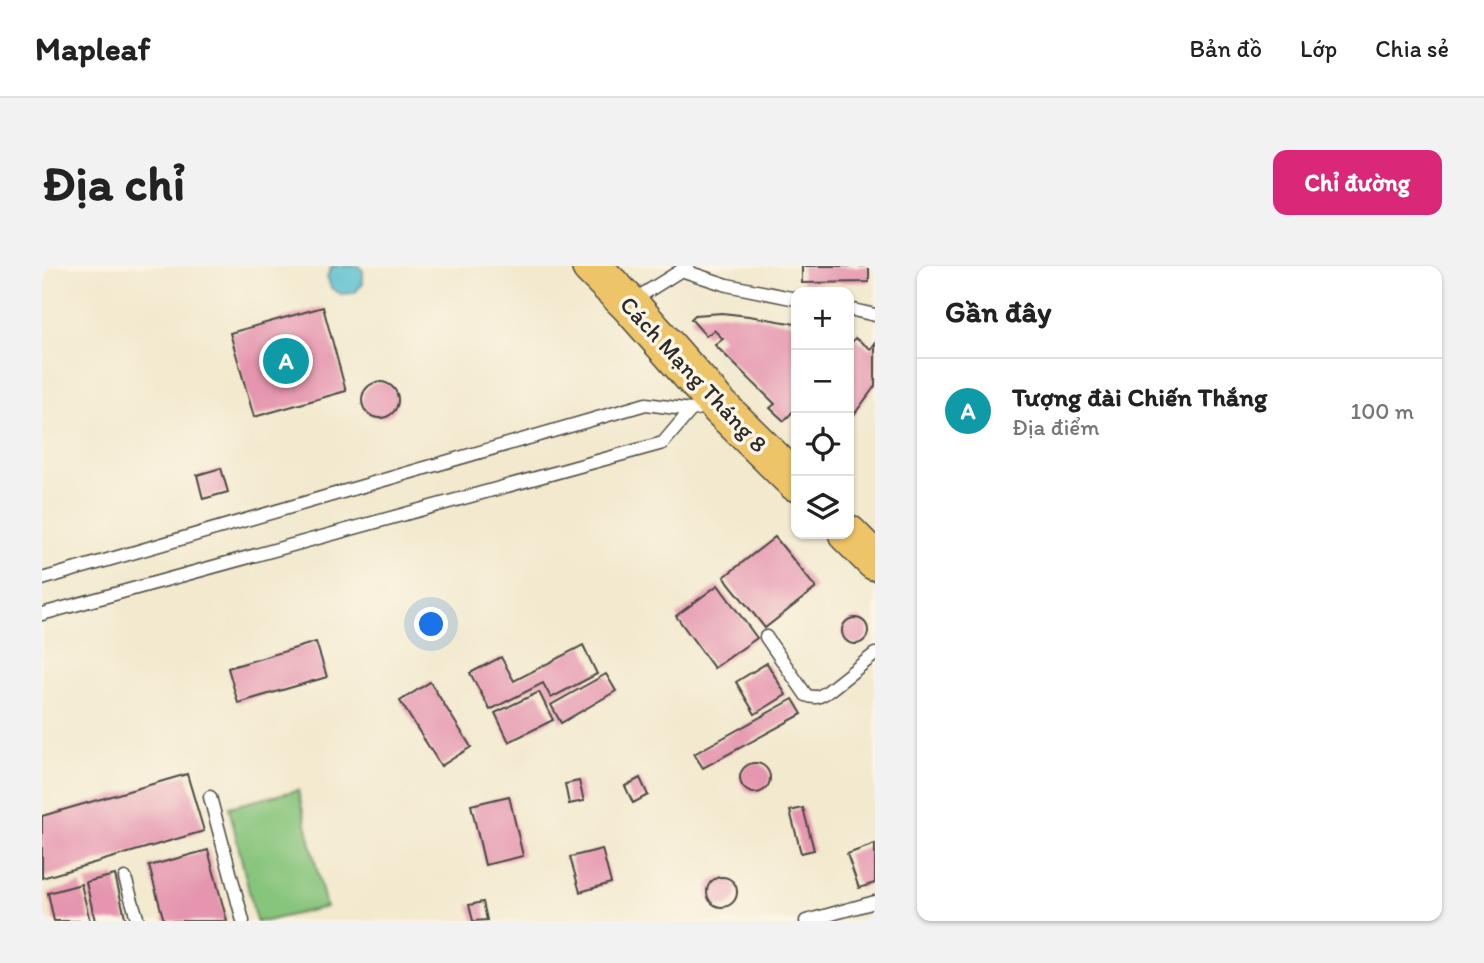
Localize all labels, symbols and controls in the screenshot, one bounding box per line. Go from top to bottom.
text: Mapleaf [35,29,150,68]
text: Bản đồ [1189,34,1262,63]
text: Lớp [1300,34,1337,63]
text: Chia sẻ [1375,34,1449,63]
button: Chỉ đường [1273,150,1442,215]
text: Địa chỉ [42,153,185,212]
map controls [791,287,854,539]
button: + [791,287,854,350]
street label: Cách Mạng Tháng 8 [614,290,774,458]
text: Gần đây [945,293,1051,330]
pin: A [263,335,309,387]
button: − [791,350,854,413]
text: Tượng đài Chiến Thắng [1012,381,1267,413]
text: A [961,397,975,425]
text: 100 m [1350,397,1414,425]
button: locate [791,413,854,476]
text: Địa điểm [1012,413,1100,441]
button: layers [791,476,854,539]
your location [414,607,448,641]

